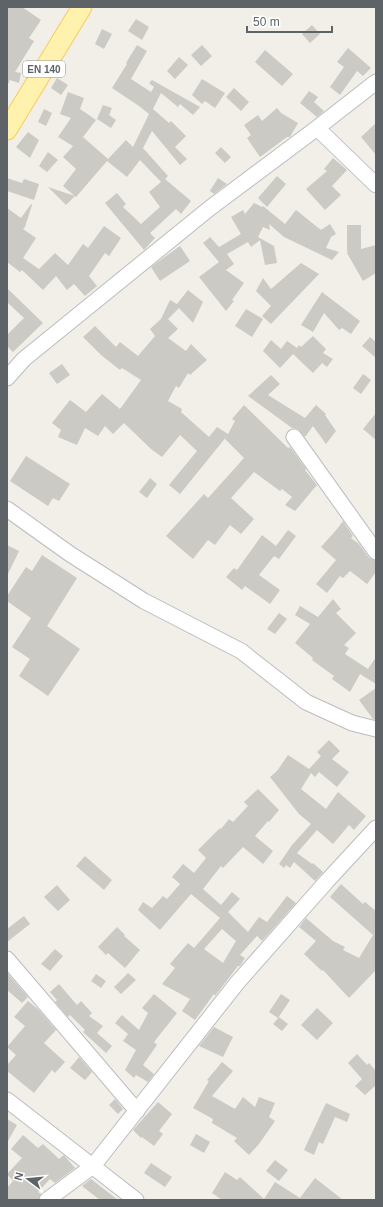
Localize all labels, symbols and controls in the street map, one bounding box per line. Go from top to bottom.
scale bar [247,8,332,34]
text: 50 m [253,15,280,29]
road number: EN 140 [23,61,65,77]
north arrow [8,1159,48,1199]
text: N [12,1171,25,1182]

